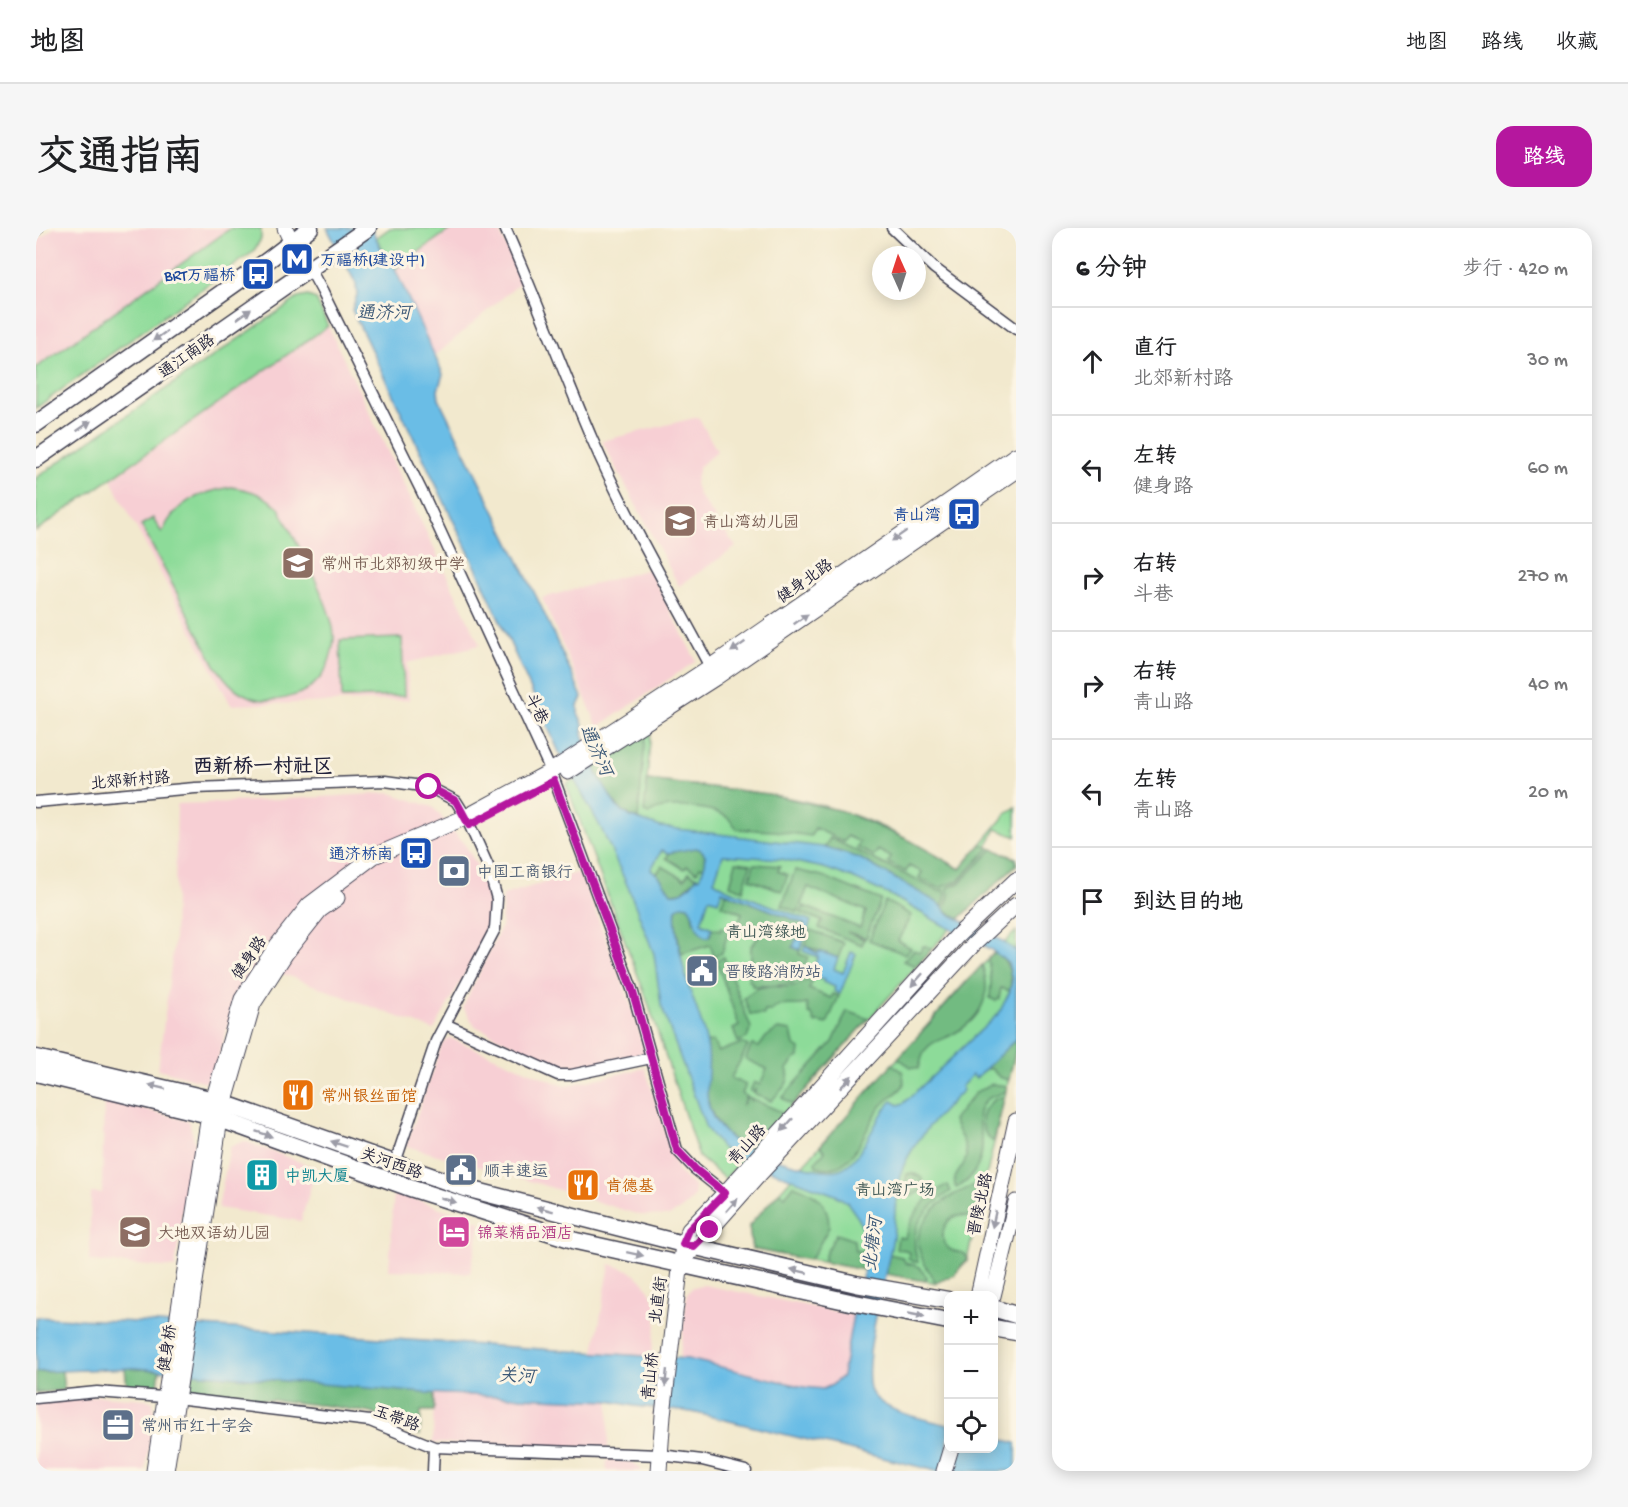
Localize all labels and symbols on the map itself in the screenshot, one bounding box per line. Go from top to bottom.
metro station icon: 万福桥(建设中) [279,241,315,277]
north arrow [872,246,926,300]
place label: 万福桥(建设中) [320,251,425,272]
bus stop icon: BRT万福桥 [240,256,276,292]
place label: BRT万福桥 [163,267,235,287]
water label: 通济河 [357,303,414,325]
one-way arrow [236,308,252,320]
one-way arrow [153,330,169,342]
street label: 通江南路 [155,330,220,384]
one-way arrow [76,420,92,432]
bus stop icon: 青山湾 [946,496,982,532]
school or university icon: 青山湾幼儿园 [662,503,698,539]
place label: 青山湾 [893,506,941,527]
place label: 青山湾幼儿园 [703,513,799,534]
one-way arrow [891,530,907,542]
school or university icon: 常州市北郊初级中学 [280,545,316,581]
place label: 常州市北郊初级中学 [321,555,465,576]
street label: 健身北路 [773,555,838,609]
one-way arrow [793,613,809,625]
one-way arrow [731,641,747,653]
street label: 斗巷 [519,690,552,728]
water label: 通济河 [574,722,617,783]
district label: 西新桥一村社区 [193,755,333,780]
street label: 北郊新村路 [89,768,171,795]
route start [415,773,441,799]
bus stop icon: 通济桥南 [398,835,434,871]
place label: 通济桥南 [329,845,393,866]
bank icon: 中国工商银行 [436,853,472,889]
place label: 中国工商银行 [477,863,573,884]
park label: 青山湾绿地 [726,923,806,944]
street label: 健身路 [228,933,272,984]
public building icon: 晋陵路消防站 [684,953,720,989]
place label: 晋陵路消防站 [725,963,821,984]
one-way arrow [911,972,924,987]
one-way arrow [839,1074,853,1089]
restaurant icon: 常州银丝面馆 [280,1077,316,1113]
one-way arrow [148,1081,166,1091]
place label: 常州银丝面馆 [321,1087,417,1108]
one-way arrow [781,1117,794,1132]
street label: 青山路 [724,1121,772,1171]
one-way arrow [255,1130,273,1139]
one-way arrow [330,1138,348,1148]
street label: 关河西路 [358,1144,425,1185]
public building icon: 顺丰速运 [443,1152,479,1188]
building icon: 中凯大厦 [244,1157,280,1193]
place label: 顺丰速运 [484,1162,548,1183]
place label: 中凯大厦 [285,1167,349,1188]
restaurant icon: 肯德基 [565,1167,601,1203]
street label: 晋陵北路 [965,1171,998,1238]
place label: 肯德基 [606,1177,654,1198]
park label: 青山湾广场 [855,1181,935,1202]
one-way arrow [439,1195,457,1205]
one-way arrow [725,1198,738,1213]
one-way arrow [536,1203,554,1213]
one-way arrow [989,1210,999,1228]
water label: 北塘河 [860,1213,889,1272]
school or university icon: 大地双语幼儿园 [117,1214,153,1250]
hotel icon: 锦莱精品酒店 [436,1214,472,1250]
route end [696,1216,722,1242]
place label: 锦莱精品酒店 [477,1224,573,1245]
place label: 大地双语幼儿园 [158,1225,270,1245]
one-way arrow [626,1250,645,1259]
one-way arrow [790,1265,808,1275]
street label: 北直街 [646,1275,673,1326]
one-way arrow [907,1311,926,1320]
street label: 健身桥 [155,1323,182,1374]
street label: 青山桥 [639,1351,664,1401]
water label: 关河 [498,1365,538,1389]
one-way arrow [662,1369,671,1388]
street label: 玉带路 [370,1401,422,1437]
office icon: 常州市红十字会 [100,1407,136,1443]
place label: 常州市红十字会 [141,1417,253,1438]

